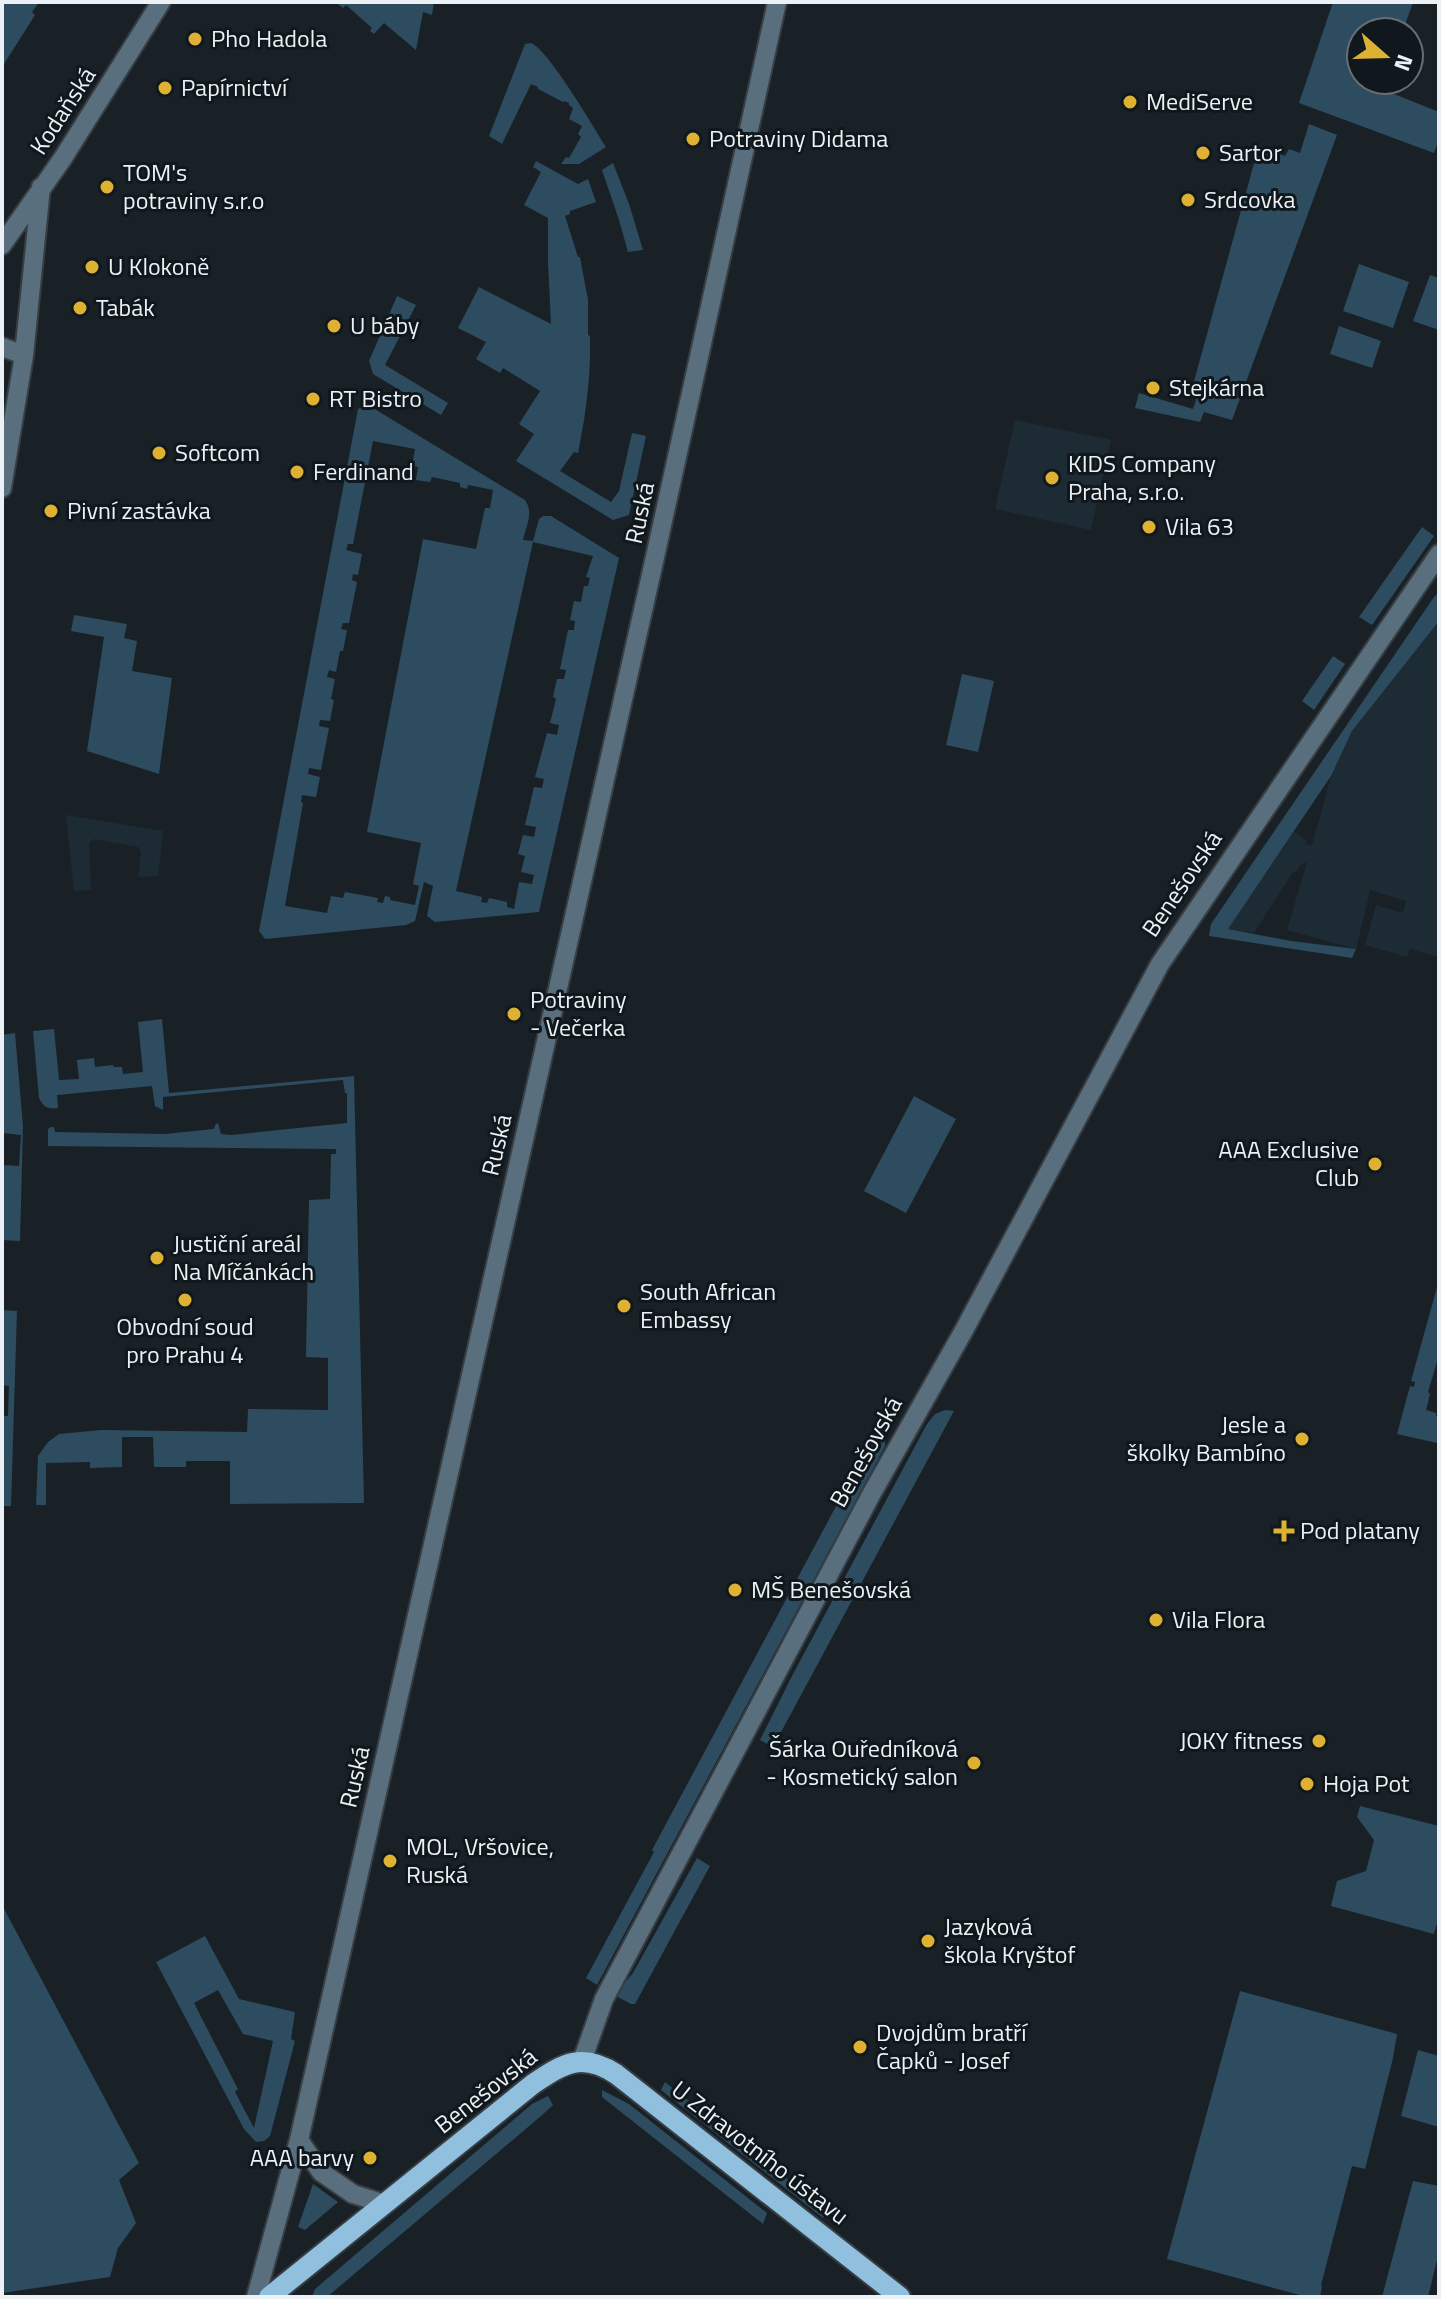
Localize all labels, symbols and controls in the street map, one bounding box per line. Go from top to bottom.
north arrow [1345,16,1425,96]
place label: Pho Hadola [211,20,327,56]
marker: Pho Hadola [186,30,204,48]
text: N [1385,50,1422,76]
street label: Kodaňská [20,59,104,161]
place label: Papírnictví [181,69,289,105]
marker: Papírnictví [156,79,174,97]
place label: MediServe [1146,83,1253,119]
marker: MediServe [1121,93,1139,111]
place label: Potraviny Didama [709,120,888,156]
marker: Potraviny Didama [684,130,702,148]
place label: Sartor [1219,134,1282,170]
marker: Sartor [1194,144,1212,162]
place label: TOM's potraviny s.r.o [123,154,264,218]
marker: TOM's potraviny s.r.o [98,178,116,196]
place label: Srdcovka [1204,181,1295,217]
marker: Srdcovka [1179,191,1197,209]
place label: U Klokoně [108,248,209,284]
marker: U Klokoně [83,258,101,276]
place label: Tabák [96,289,155,325]
marker: Tabák [71,299,89,317]
place label: U báby [350,307,420,343]
marker: U báby [325,317,343,335]
place label: Stejkárna [1169,369,1264,405]
marker: Stejkárna [1144,379,1162,397]
place label: RT Bistro [329,380,422,416]
marker: RT Bistro [304,390,322,408]
place label: Softcom [175,434,260,470]
marker: Softcom [150,444,168,462]
place label: KIDS Company Praha, s.r.o. [1068,445,1216,509]
place label: Ferdinand [313,453,414,489]
marker: Ferdinand [288,463,306,481]
marker: KIDS Company Praha, s.r.o. [1043,469,1061,487]
street label: Ruská [615,479,663,547]
place label: Pivní zastávka [67,492,211,528]
marker: Pivní zastávka [42,502,60,520]
place label: Vila 63 [1165,508,1234,544]
marker: Vila 63 [1140,518,1158,536]
street label: Benešovská [1132,823,1230,944]
place label: Potraviny - Večerka [530,981,627,1045]
marker: Potraviny - Večerka [505,1005,523,1023]
street label: Ruská [472,1110,521,1179]
place label: AAA Exclusive Club [1218,1131,1359,1195]
marker: AAA Exclusive Club [1366,1155,1384,1173]
place label: Justiční areál Na Míčánkách [173,1225,314,1289]
marker: Justiční areál Na Míčánkách [148,1249,166,1267]
place label: South African Embassy [640,1273,776,1337]
marker: Obvodní soud pro Prahu 4 [176,1291,194,1309]
marker: South African Embassy [615,1297,633,1315]
place label: Obvodní soud pro Prahu 4 [116,1308,254,1372]
street label: Benešovská [820,1390,910,1513]
place label: Jesle a školky Bambíno [1127,1406,1286,1470]
marker: Jesle a školky Bambíno [1293,1430,1311,1448]
place label: Pod platany [1300,1512,1420,1548]
marker: Pod platany [1275,1522,1293,1540]
place label: MŠ Benešovská [751,1571,911,1607]
marker: MŠ Benešovská [726,1581,744,1599]
place label: Vila Flora [1172,1601,1265,1637]
marker: Vila Flora [1147,1611,1165,1629]
place label: JOKY fitness [1179,1722,1303,1758]
place label: Šárka Ouředníková - Kosmetický salon [766,1730,958,1794]
marker: JOKY fitness [1310,1732,1328,1750]
street label: Ruská [330,1742,379,1811]
marker: Šárka Ouředníková - Kosmetický salon [965,1754,983,1772]
place label: Hoja Pot [1323,1765,1410,1801]
marker: Hoja Pot [1298,1775,1316,1793]
place label: MOL, Vršovice, Ruská [406,1828,554,1892]
marker: MOL, Vršovice, Ruská [381,1852,399,1870]
place label: Jazyková škola Kryštof [944,1908,1075,1972]
marker: Jazyková škola Kryštof [919,1932,937,1950]
place label: Dvojdům bratří Čapků - Josef [876,2014,1028,2078]
marker: Dvojdům bratří Čapků - Josef [851,2038,869,2056]
street label: Benešovská [426,2039,544,2142]
street label: U Zdravotního ústavu [664,2071,857,2233]
place label: AAA barvy [250,2139,354,2175]
marker: AAA barvy [361,2149,379,2167]

